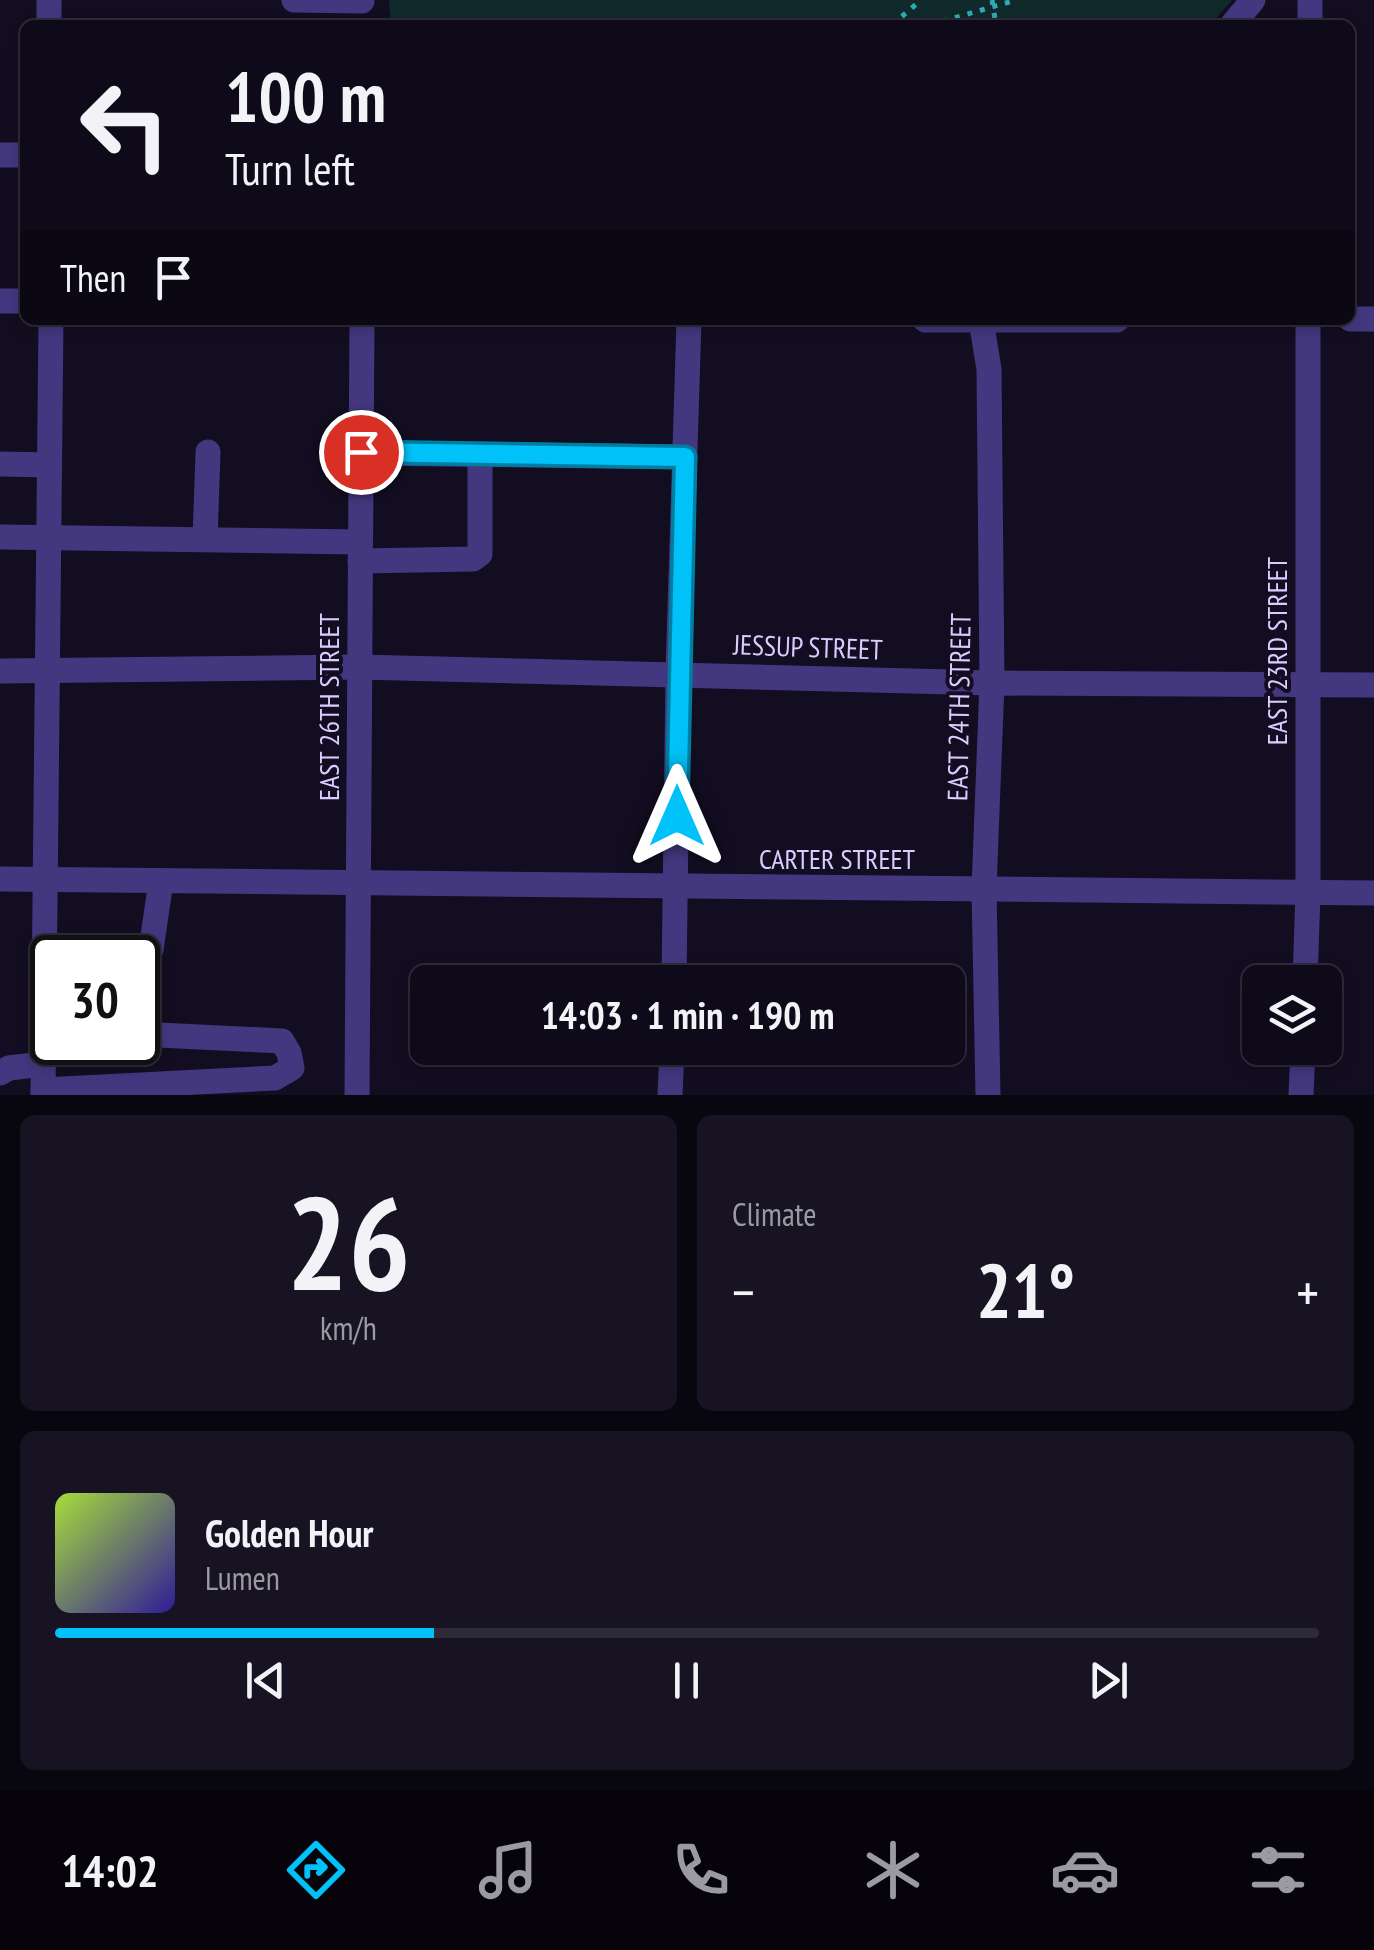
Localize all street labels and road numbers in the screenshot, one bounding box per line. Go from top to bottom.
street label: EAST 23RD STREET [1258,556,1295,745]
street label: EAST 24TH STREET [938,612,979,801]
street label: EAST 26TH STREET [310,613,347,801]
street label: JESSUP STREET [732,625,884,668]
street label: CARTER STREET [759,840,915,877]

